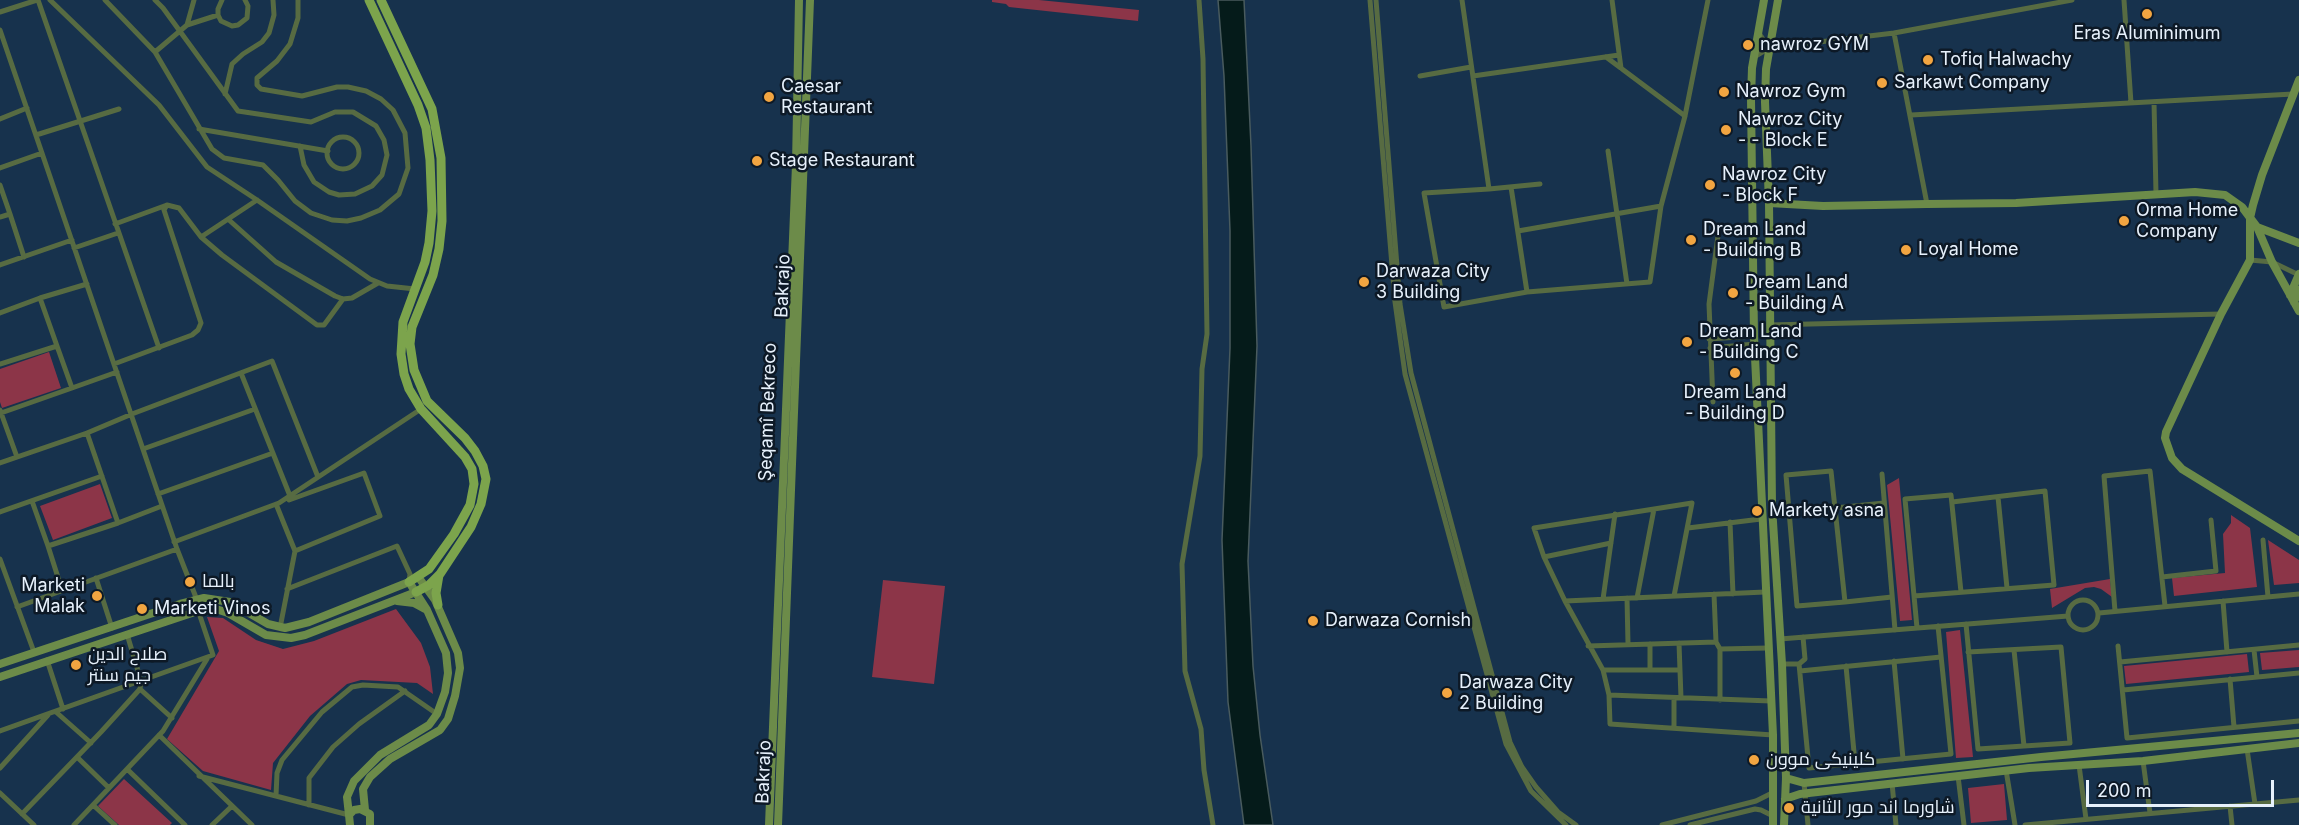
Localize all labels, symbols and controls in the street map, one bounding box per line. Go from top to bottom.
marker: Eras Aluminimum [2140,7,2154,21]
place label: Eras Aluminimum [2074,23,2220,45]
place label: nawroz GYM [1760,34,1869,56]
marker: nawroz GYM [1741,38,1755,52]
place label: Tofiq Halwachy [1940,49,2072,71]
marker: Tofiq Halwachy [1921,53,1935,67]
place label: Sarkawt Company [1894,72,2050,94]
place label: Caesar Restaurant [781,76,872,118]
marker: Sarkawt Company [1875,76,1889,90]
place label: Nawroz Gym [1736,81,1846,103]
marker: Nawroz Gym [1717,85,1731,99]
marker: Caesar Restaurant [762,90,776,104]
place label: Nawroz City - - Block E [1738,109,1842,152]
marker: Nawroz City - - Block E [1719,123,1733,137]
place label: Stage Restaurant [769,150,915,172]
marker: Stage Restaurant [750,154,764,168]
place label: Nawroz City - Block F [1722,164,1826,207]
marker: Nawroz City - Block F [1703,178,1717,192]
place label: Orma Home Company [2136,200,2238,242]
marker: Orma Home Company [2117,214,2131,228]
place label: Dream Land - Building B [1703,219,1806,262]
marker: Dream Land - Building B [1684,233,1698,247]
place label: Loyal Home [1918,239,2019,261]
marker: Loyal Home [1899,243,1913,257]
street label: Bakrajo [771,254,795,318]
place label: Darwaza City 3 Building [1376,261,1490,304]
place label: Dream Land - Building A [1745,272,1848,314]
marker: Darwaza City 3 Building [1357,275,1371,289]
marker: Dream Land - Building A [1726,286,1740,300]
place label: Dream Land - Building C [1699,321,1802,364]
marker: Dream Land - Building C [1680,335,1694,349]
street label: Şeqamî Bekreco [755,342,781,482]
marker: Dream Land - Building D [1728,366,1742,380]
place label: Dream Land - Building D [1683,382,1787,424]
place label: Markety asna [1769,500,1884,522]
marker: Markety asna [1750,504,1764,518]
place label: بالما [202,571,235,593]
place label: Marketi Malak [21,575,85,618]
marker: بالما [183,575,197,589]
marker: Marketi Malak [90,589,104,603]
place label: Marketi Vinos [154,598,270,620]
marker: Marketi Vinos [135,602,149,616]
place label: Darwaza Cornish [1325,610,1471,632]
marker: Darwaza Cornish [1306,614,1320,628]
place label: صلاح الدين جيم سنتر [88,644,167,686]
marker: صلاح الدين جيم سنتر [69,658,83,672]
place label: Darwaza City 2 Building [1459,672,1573,714]
marker: Darwaza City 2 Building [1440,686,1454,700]
street label: Bakrajo [752,740,776,804]
place label: کلینیکی موون [1766,749,1875,771]
marker: کلینیکی موون [1747,753,1761,767]
scale bar [2089,768,2276,806]
text: 200 m [2097,780,2152,801]
place label: شاورما اند مور الثانية [1801,797,1955,819]
marker: شاورما اند مور الثانية [1782,801,1796,815]

